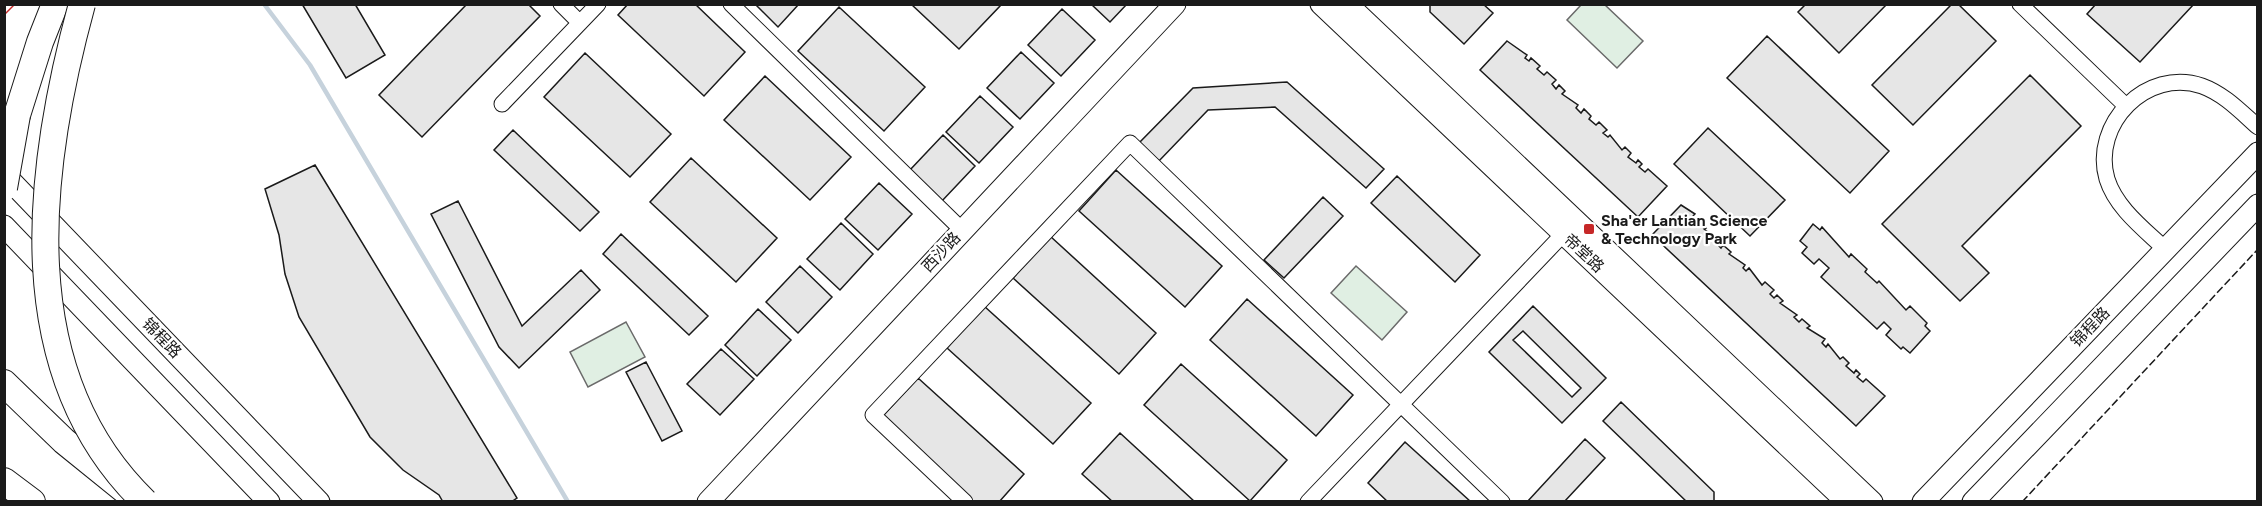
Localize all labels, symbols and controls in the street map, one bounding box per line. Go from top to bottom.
place label: Sha'er Lantian Science & Technology Park [1601,211,1768,248]
marker: Sha'er Lantian Science & Technology Park [1582,222,1596,236]
street label: 西沙路 [918,228,964,276]
street label: 帝堂路 [1560,230,1608,276]
street label: 锦程路 [2066,303,2114,351]
street label: 锦程路 [138,314,186,362]

